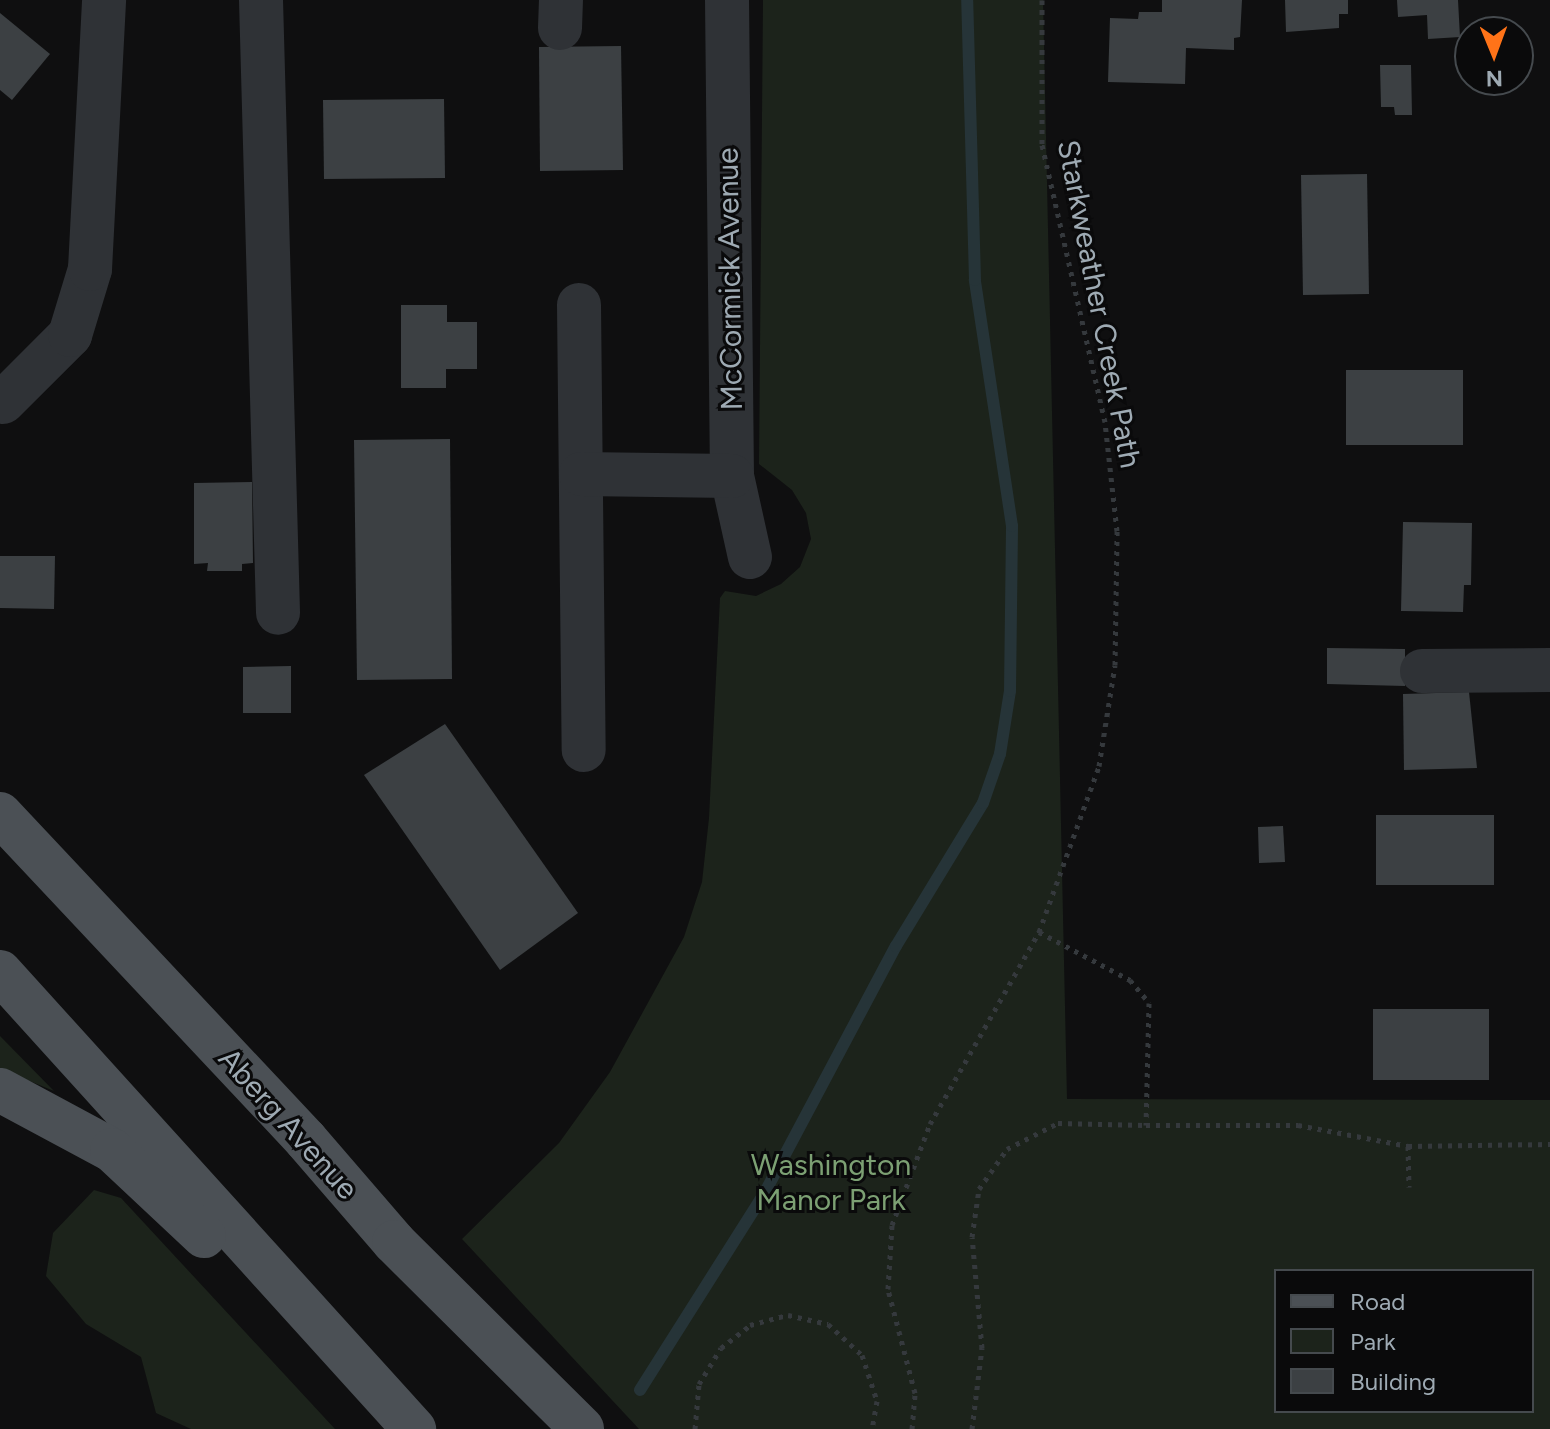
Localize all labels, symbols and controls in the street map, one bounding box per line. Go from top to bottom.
north arrow [1454,16,1534,96]
text: N [1486,65,1503,92]
street label: Starkweather Creek Path [1050,137,1148,471]
street label: McCormick Avenue [710,147,750,411]
street label: Aberg Avenue [211,1041,365,1207]
park label: Washington Manor Park [751,1147,911,1218]
legend [1274,1269,1534,1413]
text: Road [1350,1287,1405,1316]
text: Park [1350,1327,1396,1356]
text: Building [1350,1367,1436,1396]

